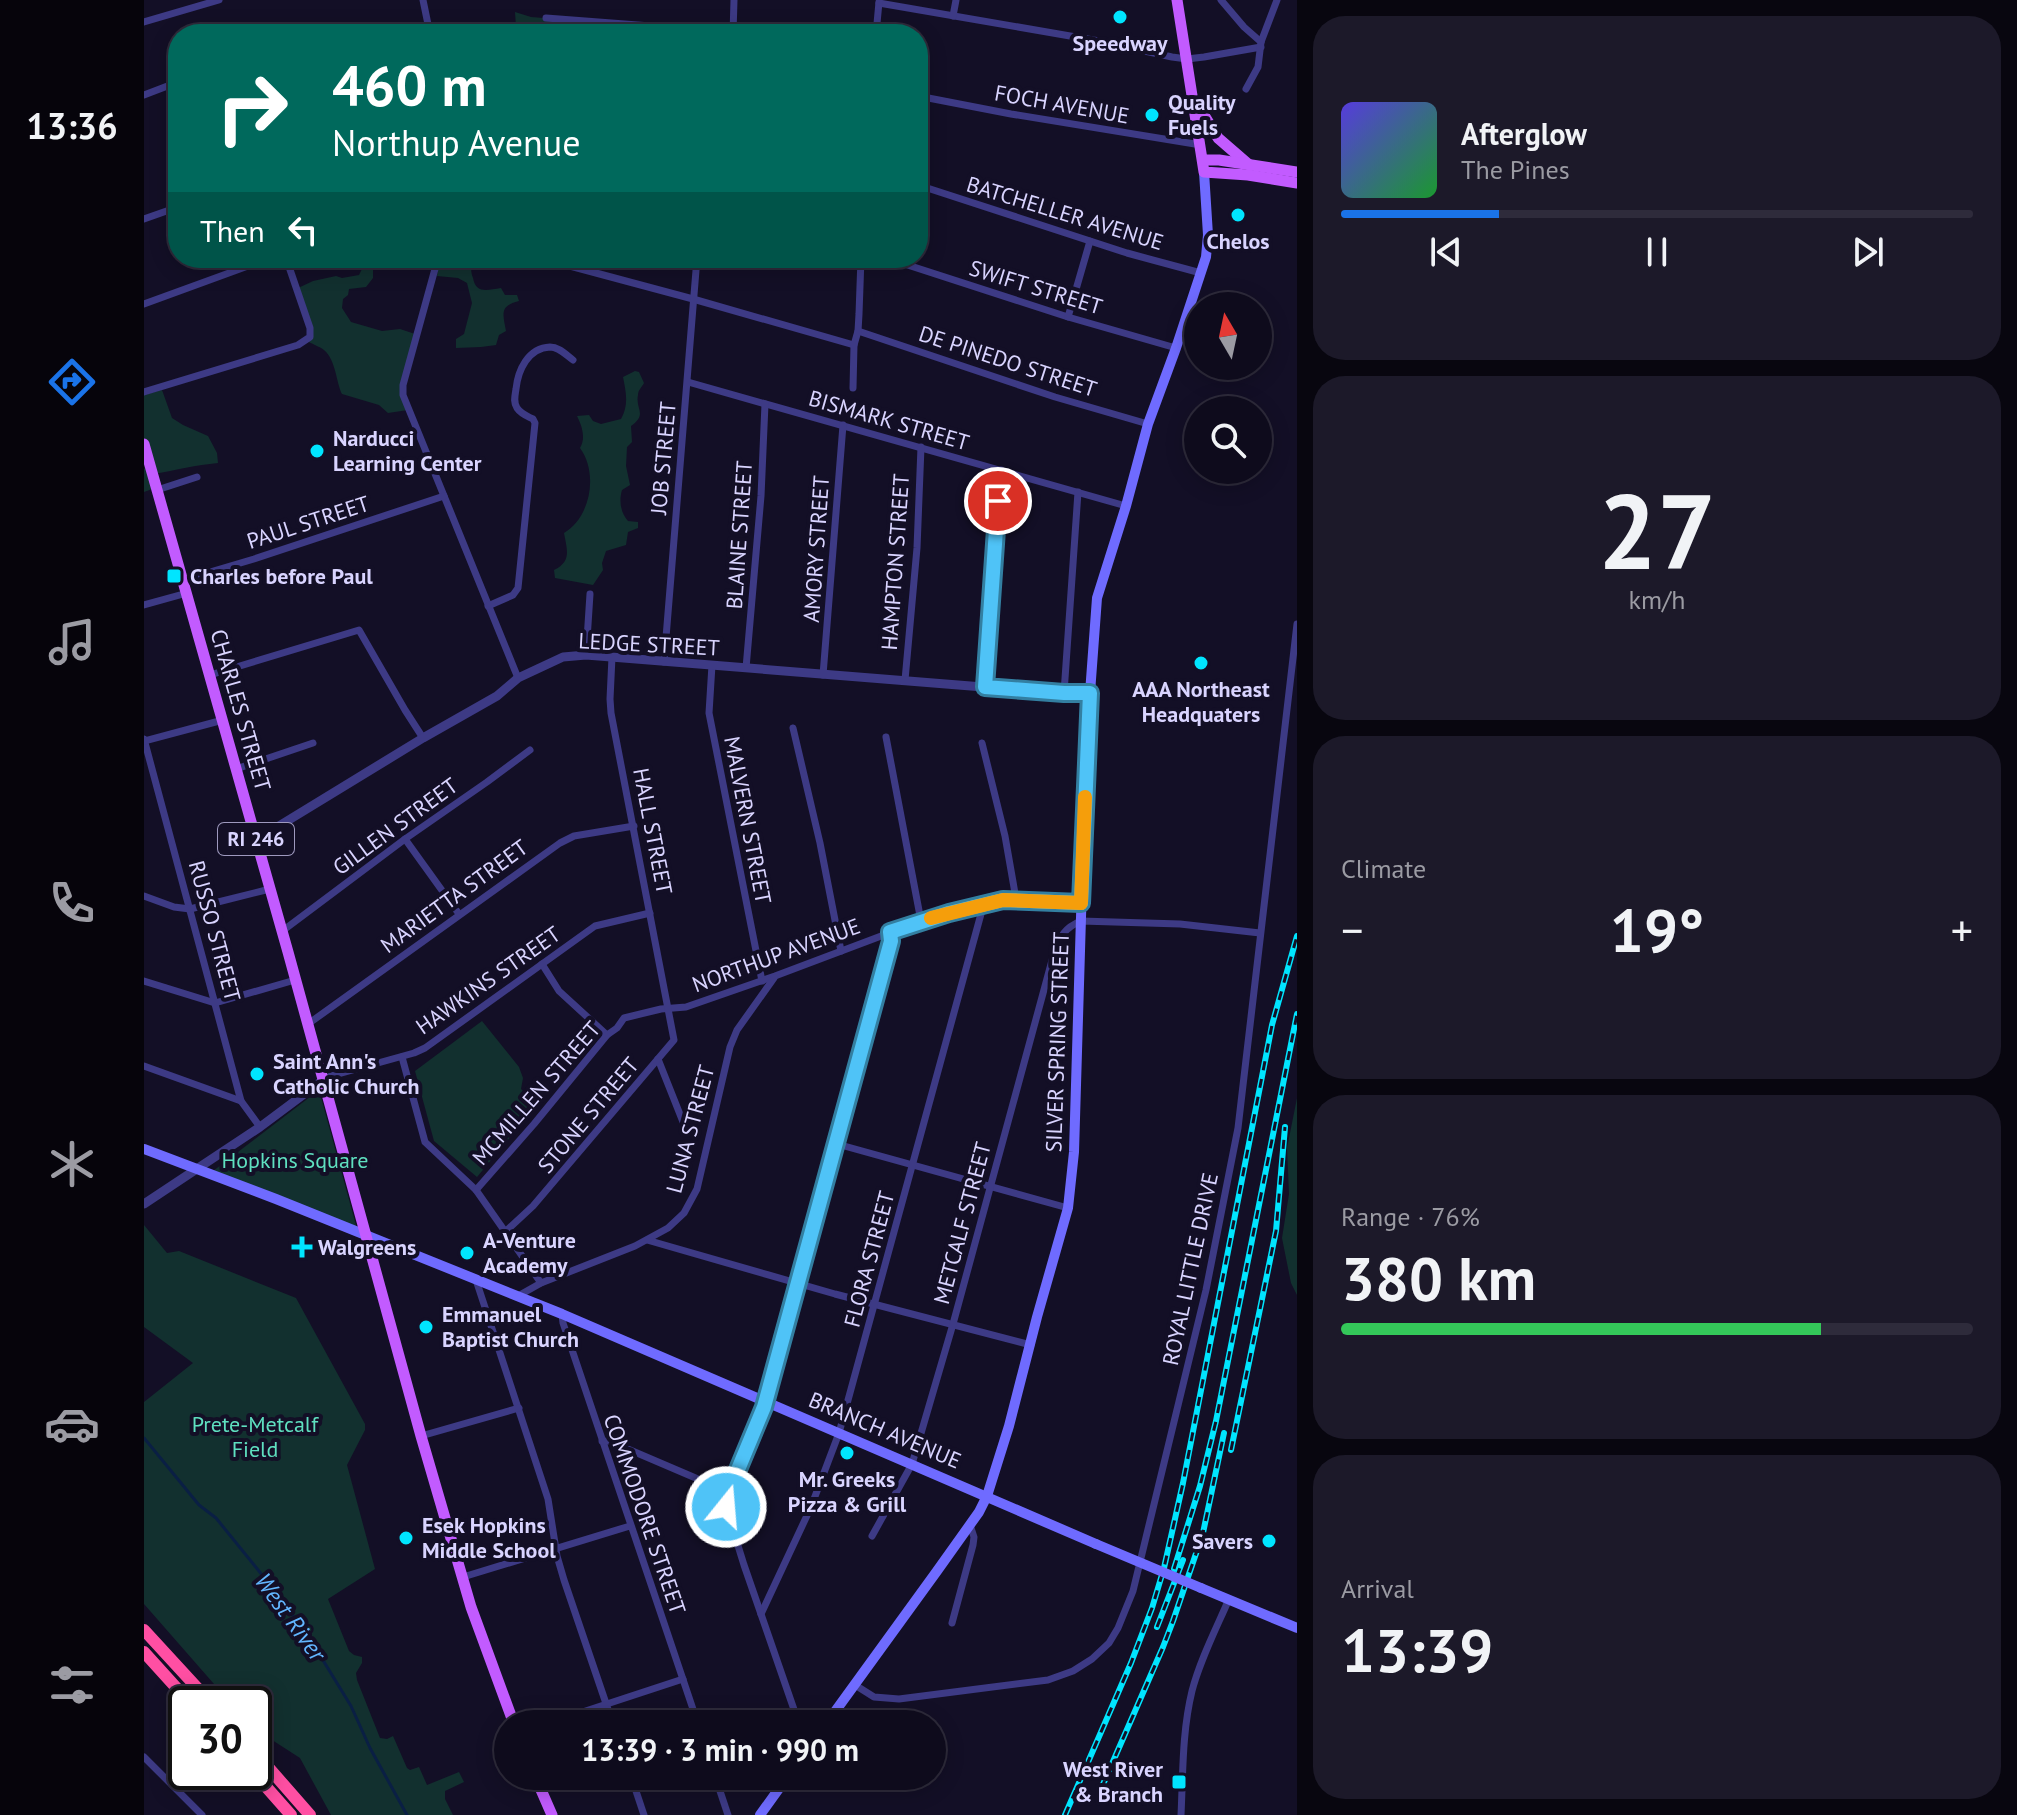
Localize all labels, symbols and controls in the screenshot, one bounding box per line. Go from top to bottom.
marker: Speedway [1111,8,1129,26]
place label: Speedway [1073,29,1168,57]
text: 460 m [332,49,487,121]
icon: right [200,56,304,160]
street label: FOCH AVENUE [993,78,1131,130]
place label: Quality Fuels [1168,88,1236,141]
text: 13:36 [26,102,118,149]
marker: Quality Fuels [1143,106,1161,124]
text: Afterglow [1461,114,1587,153]
text: Northup Avenue [332,119,581,166]
text: The Pines [1461,153,1570,186]
street label: BATCHELLER AVENUE [963,170,1167,256]
marker: Chelos [1229,206,1247,224]
icon: left [281,208,325,252]
text: Then [200,211,265,250]
place label: Chelos [1206,227,1270,255]
icon: previous [1424,230,1468,274]
icon: pause [1635,230,1679,274]
icon: next [1846,230,1890,274]
street label: SWIFT STREET [966,253,1106,321]
north arrow [1184,292,1272,380]
map controls [1184,292,1272,484]
street label: DE PINEDO STREET [915,319,1101,403]
icon: directions [44,354,100,410]
street label: BISMARK STREET [805,384,973,456]
button: search [1184,396,1272,484]
street label: JOB STREET [644,401,682,516]
place label: Narducci Learning Center [333,424,482,477]
marker: Narducci Learning Center [308,442,326,460]
street label: BLAINE STREET [720,460,758,610]
text: 27 [1598,463,1716,598]
pin [964,467,1032,535]
street label: HAMPTON STREET [875,473,915,651]
street label: AMORY STREET [797,474,835,624]
icon: arrive [976,479,1020,523]
street label: PAUL STREET [243,489,373,555]
place label: Charles before Paul [190,562,373,590]
marker: Charles before Paul [165,567,183,585]
text: km/h [1629,583,1686,616]
icon: music [44,614,100,670]
street label: CHARLES STREET [205,626,277,794]
street label: LEDGE STREET [578,626,720,662]
marker: AAA Northeast Headquaters [1192,654,1210,672]
place label: AAA Northeast Headquaters [1132,675,1270,728]
street label: MALVERN STREET [718,734,778,906]
street label: HALL STREET [627,765,679,897]
street label: GILLEN STREET [327,771,463,881]
road number: RI 246 [218,823,294,855]
street label: MARIETTA STREET [375,833,533,959]
text: Climate [1341,852,1426,885]
street label: RUSSO STREET [183,858,247,1004]
icon: phone [44,875,100,931]
text: 19° [1610,891,1704,969]
text: − [1341,901,1363,958]
text: + [1951,901,1973,958]
street label: NORTHUP AVENUE [688,912,864,998]
street label: HAWKINS STREET [410,920,566,1040]
street label: SILVER SPRING STREET [1039,931,1075,1153]
street label: MCMILLEN STREET [466,1015,606,1171]
place label: Saint Ann's Catholic Church [273,1047,419,1100]
street label: STONE STREET [531,1051,645,1179]
street label: LUNA STREET [660,1062,720,1196]
marker: Saint Ann's Catholic Church [248,1065,266,1083]
icon: climate [44,1136,100,1192]
street label: METCALF STREET [927,1139,997,1307]
park label: Hopkins Square [221,1146,369,1174]
street label: ROYAL LITTLE DRIVE [1156,1170,1224,1368]
street label: FLORA STREET [837,1188,901,1330]
text: Range · 76% [1341,1200,1480,1233]
place label: A-Venture Academy [483,1226,576,1279]
place label: Walgreens [318,1233,416,1261]
marker: Walgreens [293,1238,311,1256]
text: 380 km [1341,1239,1536,1317]
marker: A-Venture Academy [458,1244,476,1262]
place label: Emmanuel Baptist Church [442,1300,579,1353]
marker: Emmanuel Baptist Church [417,1318,435,1336]
street label: BRANCH AVENUE [805,1385,965,1475]
icon: car [44,1396,100,1452]
park label: Prete-Metcalf Field [192,1410,319,1463]
street label: COMMODORE STREET [598,1410,692,1618]
marker: Mr. Greeks Pizza & Grill [838,1444,856,1462]
position arrow [684,1465,768,1549]
place label: Mr. Greeks Pizza & Grill [788,1465,907,1518]
place label: Esek Hopkins Middle School [422,1511,556,1564]
place label: Savers [1192,1527,1253,1555]
marker: Esek Hopkins Middle School [397,1529,415,1547]
marker: Savers [1260,1532,1278,1550]
water label: West River [248,1567,334,1669]
text: Arrival [1341,1572,1414,1605]
text: 13:39 [1341,1611,1493,1689]
icon: filters [44,1657,100,1713]
speed limit sign: 30 [168,1686,272,1790]
text: 13:39 · 3 min · 990 m [581,1730,859,1769]
place label: West River & Branch [1063,1755,1163,1808]
marker: West River & Branch [1170,1773,1188,1791]

